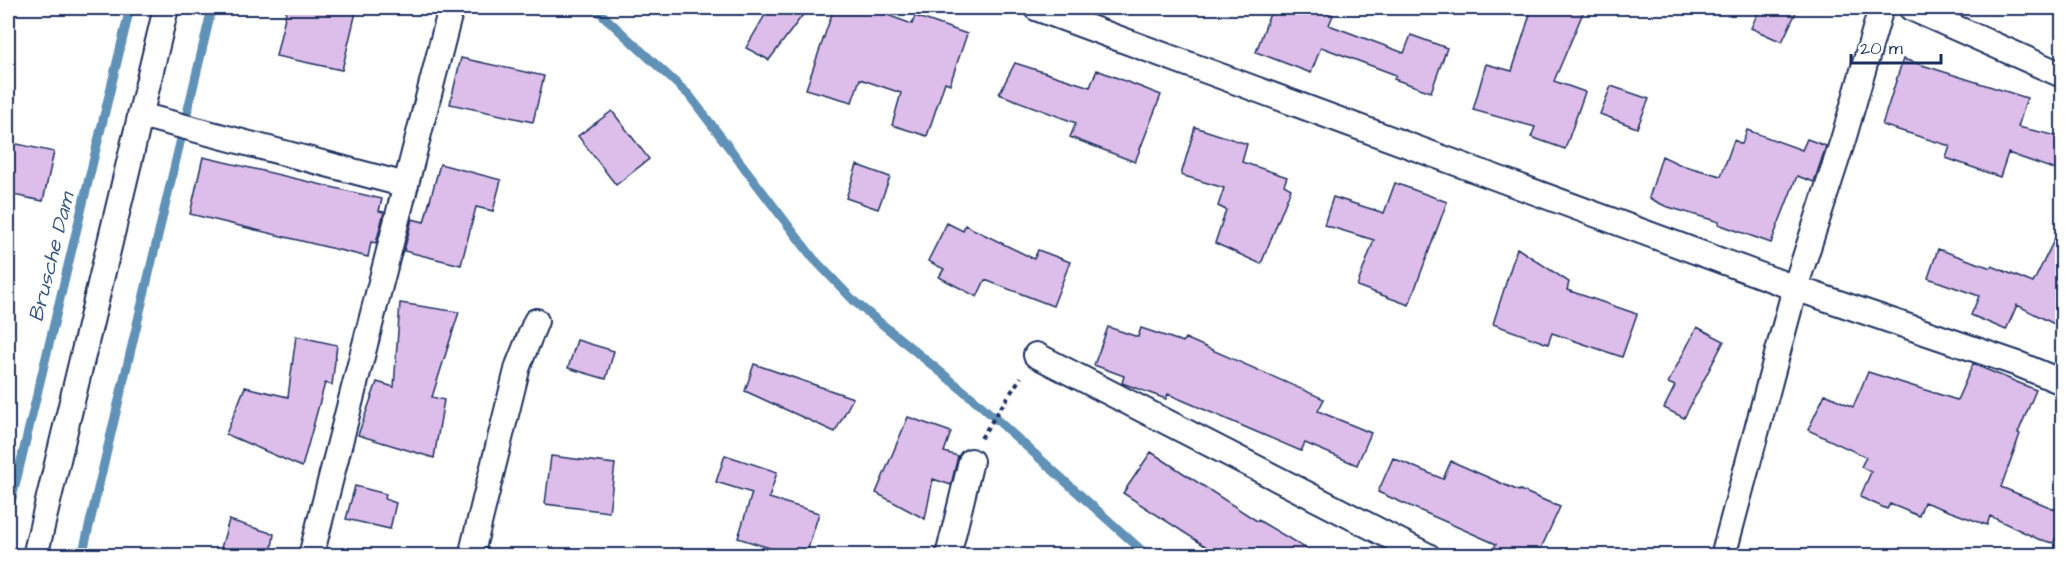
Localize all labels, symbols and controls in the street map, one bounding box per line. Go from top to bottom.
scale bar [1851,27,1941,65]
text: 20 m [1860,36,1903,61]
water label: Brusche Dam [21,187,82,325]

